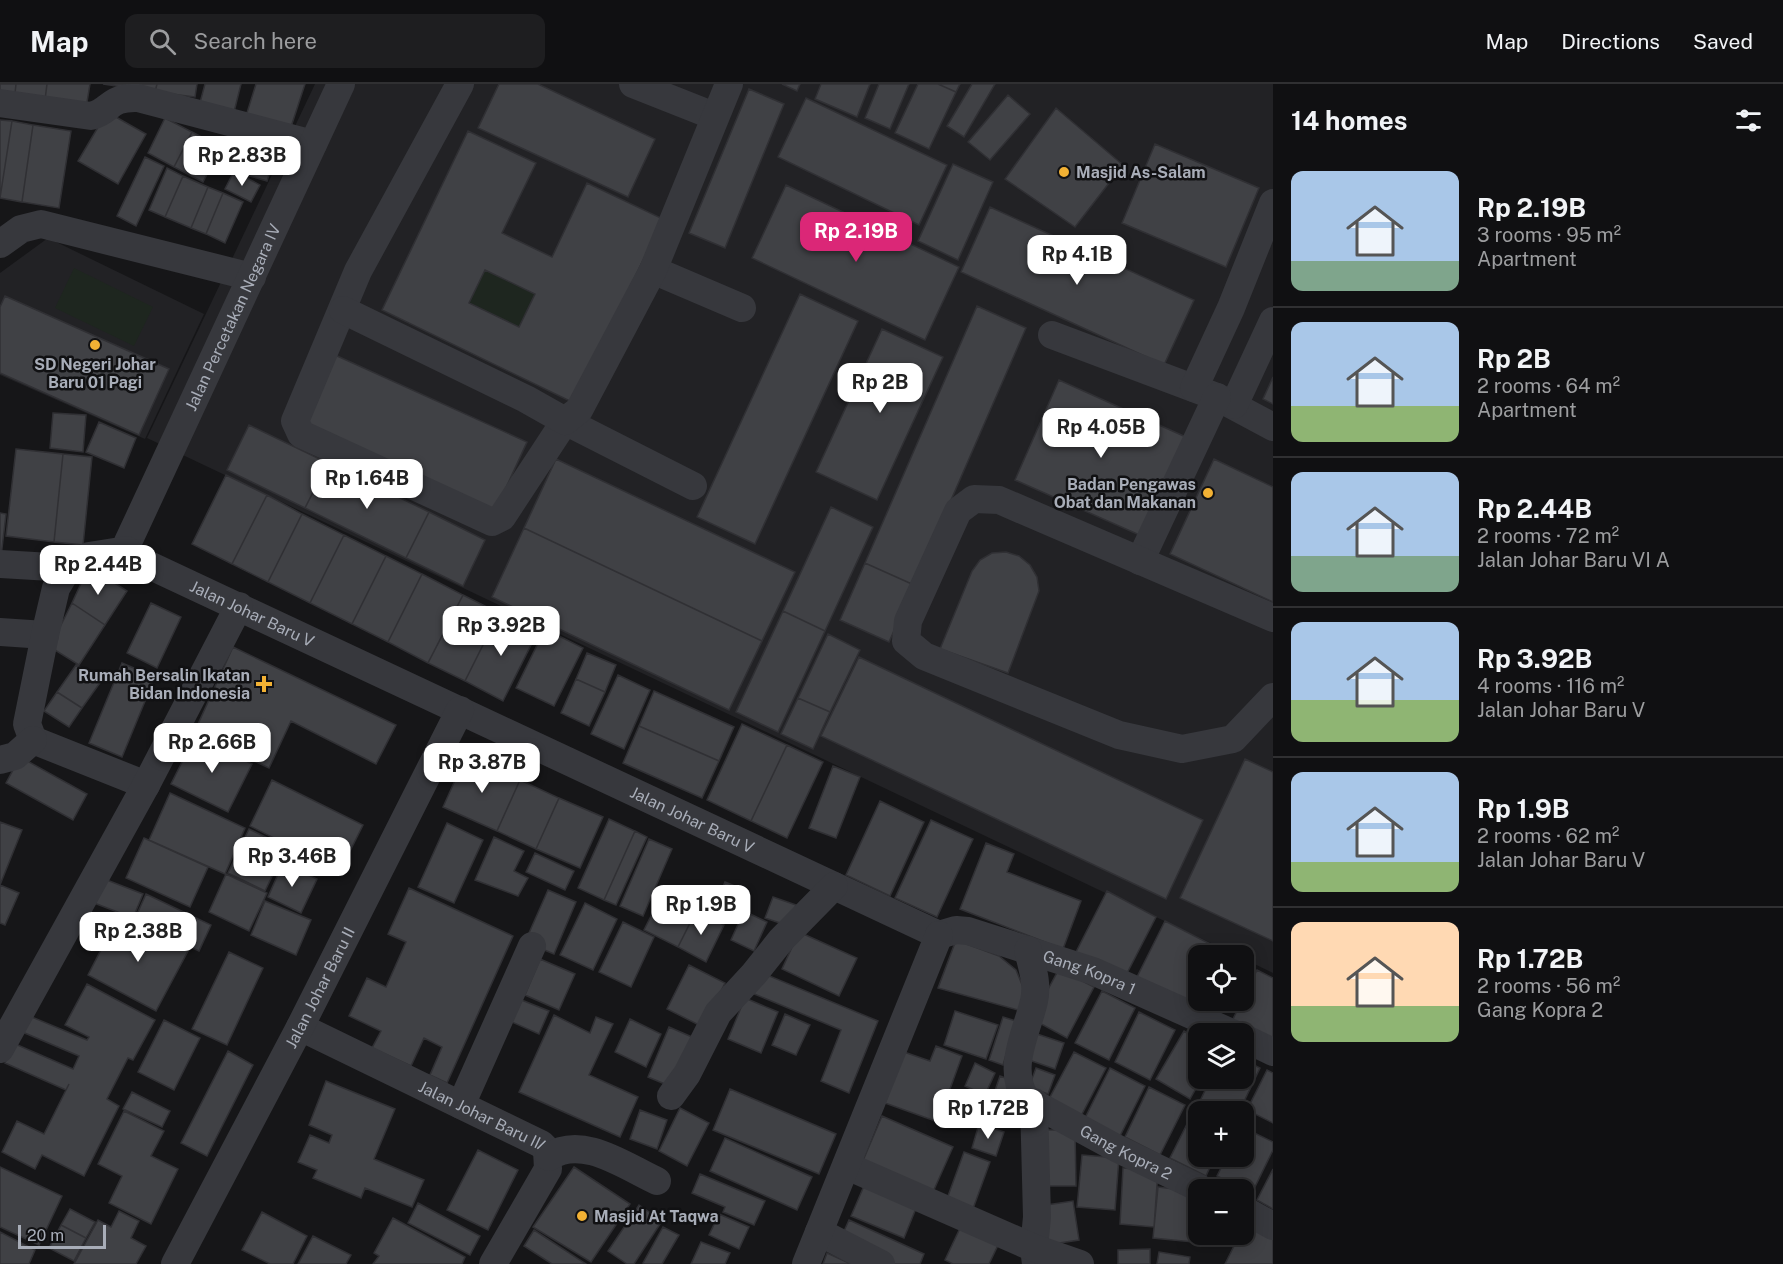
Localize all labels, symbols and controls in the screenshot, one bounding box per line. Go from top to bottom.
search box [125,14,545,68]
text: Map [30,25,89,58]
icon: search [146,25,179,58]
text: Search here [194,28,317,54]
text: Map [1486,29,1528,54]
text: Directions [1561,29,1660,54]
text: Saved [1693,29,1753,54]
icon: filters [1732,104,1765,137]
text: 14 homes [1291,105,1407,136]
pin: Rp 2.83B [180,136,304,187]
text: Rp 2.83B [198,143,286,167]
place label: Masjid As-Salam [1076,163,1206,182]
marker: Masjid As-Salam [1057,165,1071,179]
text: Rp 2.19B [1477,192,1586,223]
icon: home [1339,195,1411,267]
pin: Rp 2.19B [794,212,918,263]
text: Rp 2.19B [814,219,898,243]
street label: Jalan Percetakan Negara IV [181,221,285,414]
text: 3 rooms · 95 m² [1477,223,1621,247]
pin: Rp 4.1B [1022,235,1132,286]
text: Rp 4.1B [1041,242,1113,266]
text: Apartment [1477,247,1577,271]
marker: SD Negeri Johar Baru 01 Pagi [88,338,102,352]
text: Rp 2B [1477,343,1551,374]
icon: home [1339,346,1411,418]
place label: SD Negeri Johar Baru 01 Pagi [34,355,156,392]
pin: Rp 2B [838,363,922,414]
text: Rp 2B [852,370,908,394]
text: 2 rooms · 64 m² [1477,374,1620,398]
text: Apartment [1477,398,1577,422]
pin: Rp 4.05B [1039,408,1163,459]
text: Rp 4.05B [1056,415,1146,439]
pin: Rp 1.64B [305,459,429,510]
text: Rp 1.64B [325,466,409,490]
place label: Badan Pengawas Obat dan Makanan [1054,475,1196,512]
marker: Badan Pengawas Obat dan Makanan [1201,486,1215,500]
text: Rp 2.44B [1477,493,1592,524]
icon: home [1339,496,1411,568]
text: 2 rooms · 72 m² [1477,524,1619,548]
pin: Rp 2.44B [36,545,160,596]
text: Jalan Johar Baru VI A [1477,548,1670,572]
text: Rp 2.44B [54,552,142,576]
street label: Jalan Johar Baru V [187,577,317,651]
pin: Rp 3.92B [439,606,563,657]
text: Rp 3.92B [457,613,545,637]
text: Rp 3.92B [1477,643,1592,674]
icon: home [1339,646,1411,718]
place label: Rumah Bersalin Ikatan Bidan Indonesia [78,666,250,703]
text: 4 rooms · 116 m² [1477,674,1624,698]
marker: Rumah Bersalin Ikatan Bidan Indonesia [255,675,273,693]
text: Jalan Johar Baru V [1477,698,1645,722]
pin: Rp 2.66B [150,723,274,774]
text: Rp 2.66B [168,730,256,754]
pin: Rp 3.87B [420,743,544,794]
text: Rp 3.87B [438,750,526,774]
street label: Jalan Johar Baru V [627,783,757,857]
text: Rp 1.9B [1477,793,1570,824]
icon: home [1339,796,1411,868]
text: 2 rooms · 62 m² [1477,824,1619,848]
pin: Rp 3.46B [230,837,354,888]
text: Rp 3.46B [247,844,337,868]
text: Jalan Johar Baru V [1477,848,1645,872]
pin: Rp 1.9B [646,885,756,936]
text: Rp 1.9B [665,892,737,916]
pin: Rp 2.38B [76,912,200,963]
text: Rp 2.38B [94,919,182,943]
street label: Jalan Johar Baru II [281,924,359,1052]
text: Rp 1.72B [1477,943,1583,974]
map controls [1188,945,1254,1245]
button: locate [1188,945,1254,1011]
icon: home [1339,946,1411,1018]
street label: Gang Kopra 1 [1040,947,1139,999]
text: 2 rooms · 56 m² [1477,974,1620,998]
text: Gang Kopra 2 [1477,998,1603,1022]
button: layers [1188,1023,1254,1089]
street label: Jalan Johar Baru III [415,1077,550,1153]
pin: Rp 1.72B [926,1089,1050,1140]
text: Rp 1.72B [947,1096,1029,1120]
button: + [1188,1101,1254,1167]
street label: Gang Kopra 2 [1076,1121,1175,1184]
button: − [1188,1179,1254,1245]
place label: Masjid At Taqwa [594,1207,719,1226]
marker: Masjid At Taqwa [575,1209,589,1223]
scale bar [18,1222,106,1250]
text: 20 m [27,1226,64,1245]

